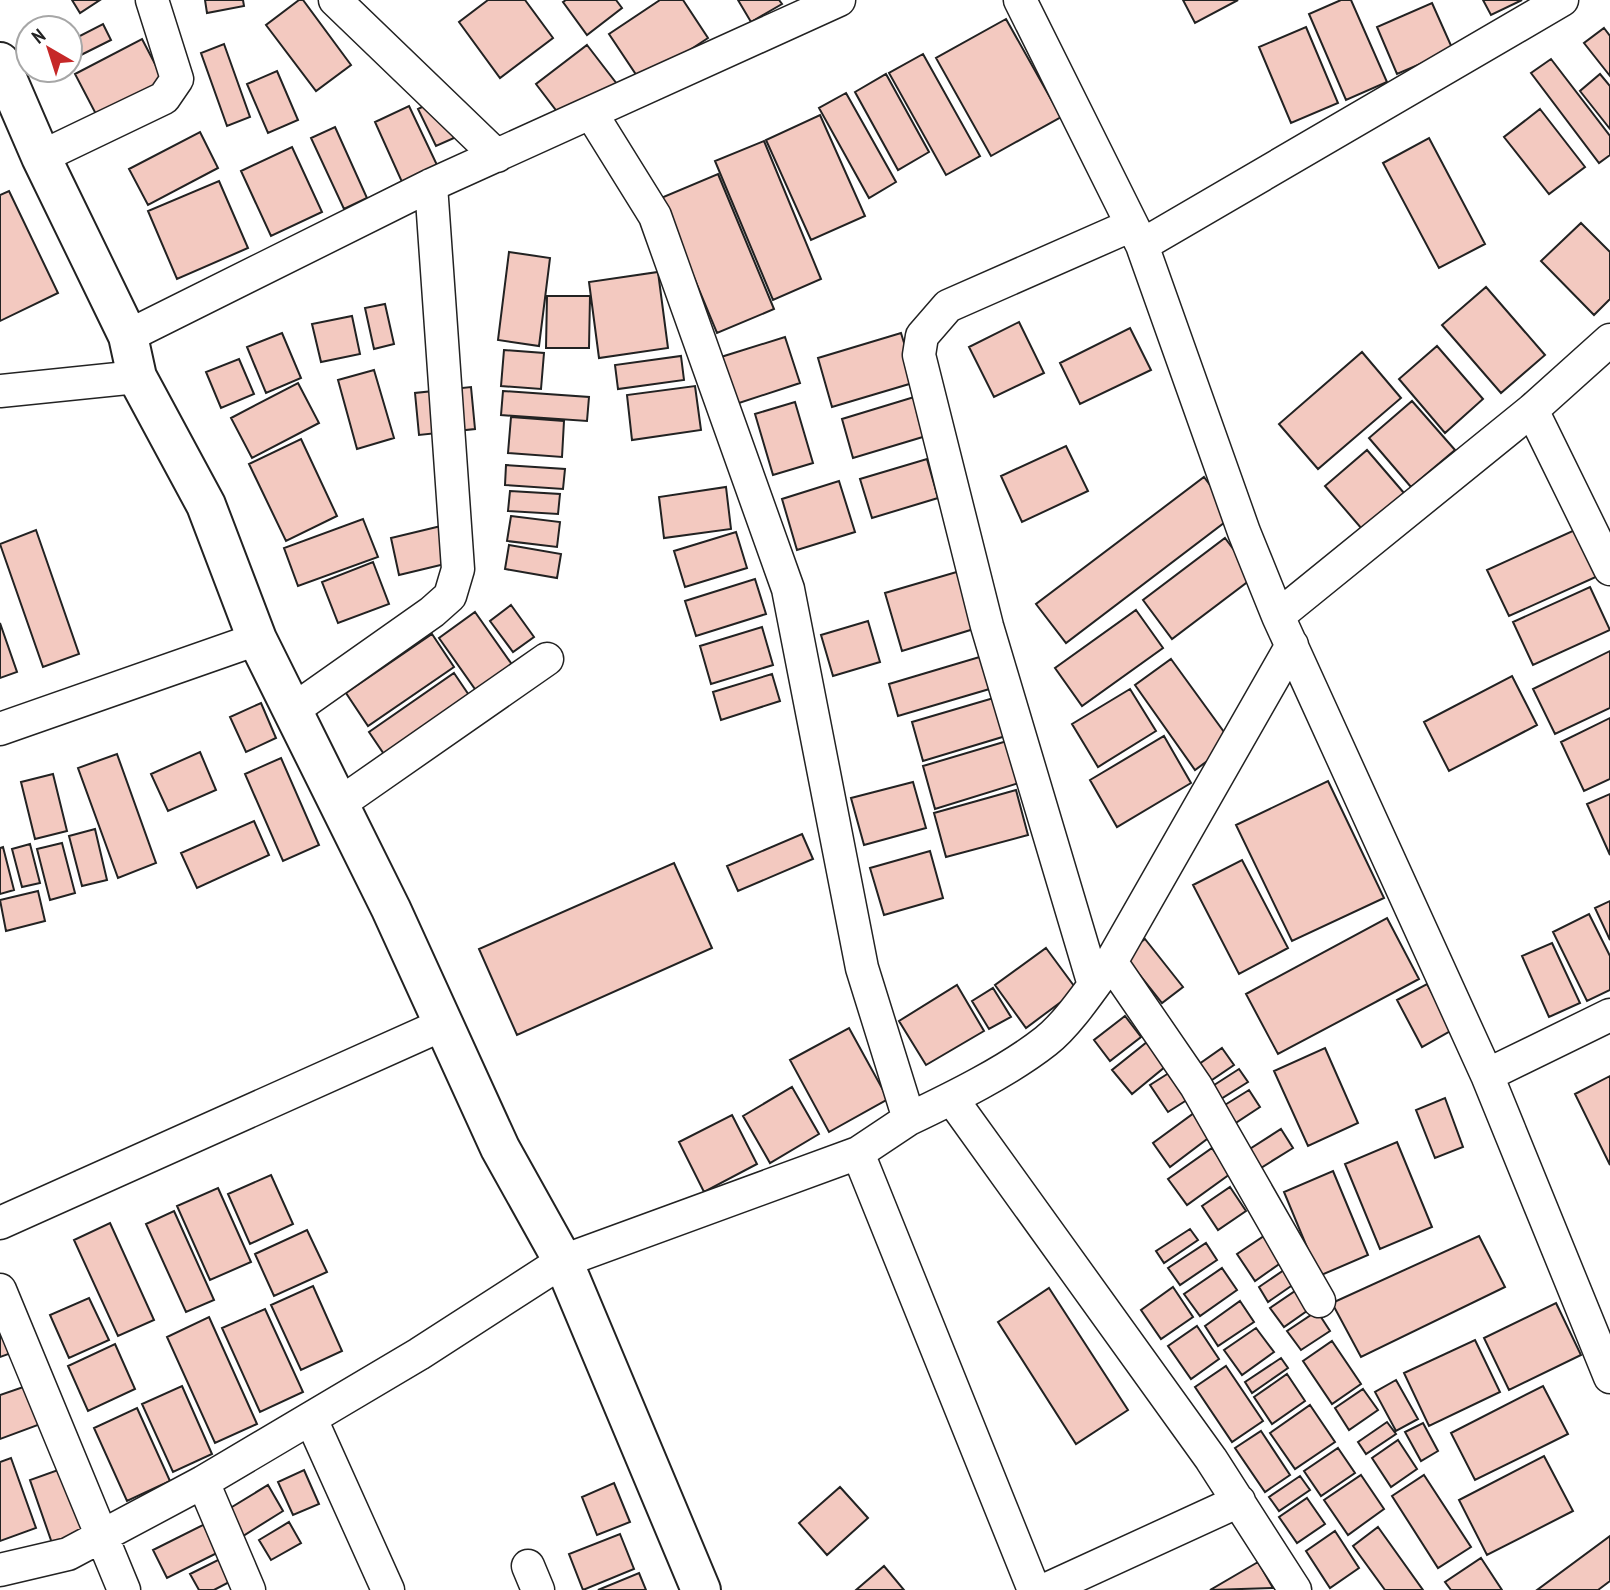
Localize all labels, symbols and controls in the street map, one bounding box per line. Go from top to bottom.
north arrow [14,14,84,84]
text: N [27,23,50,48]

